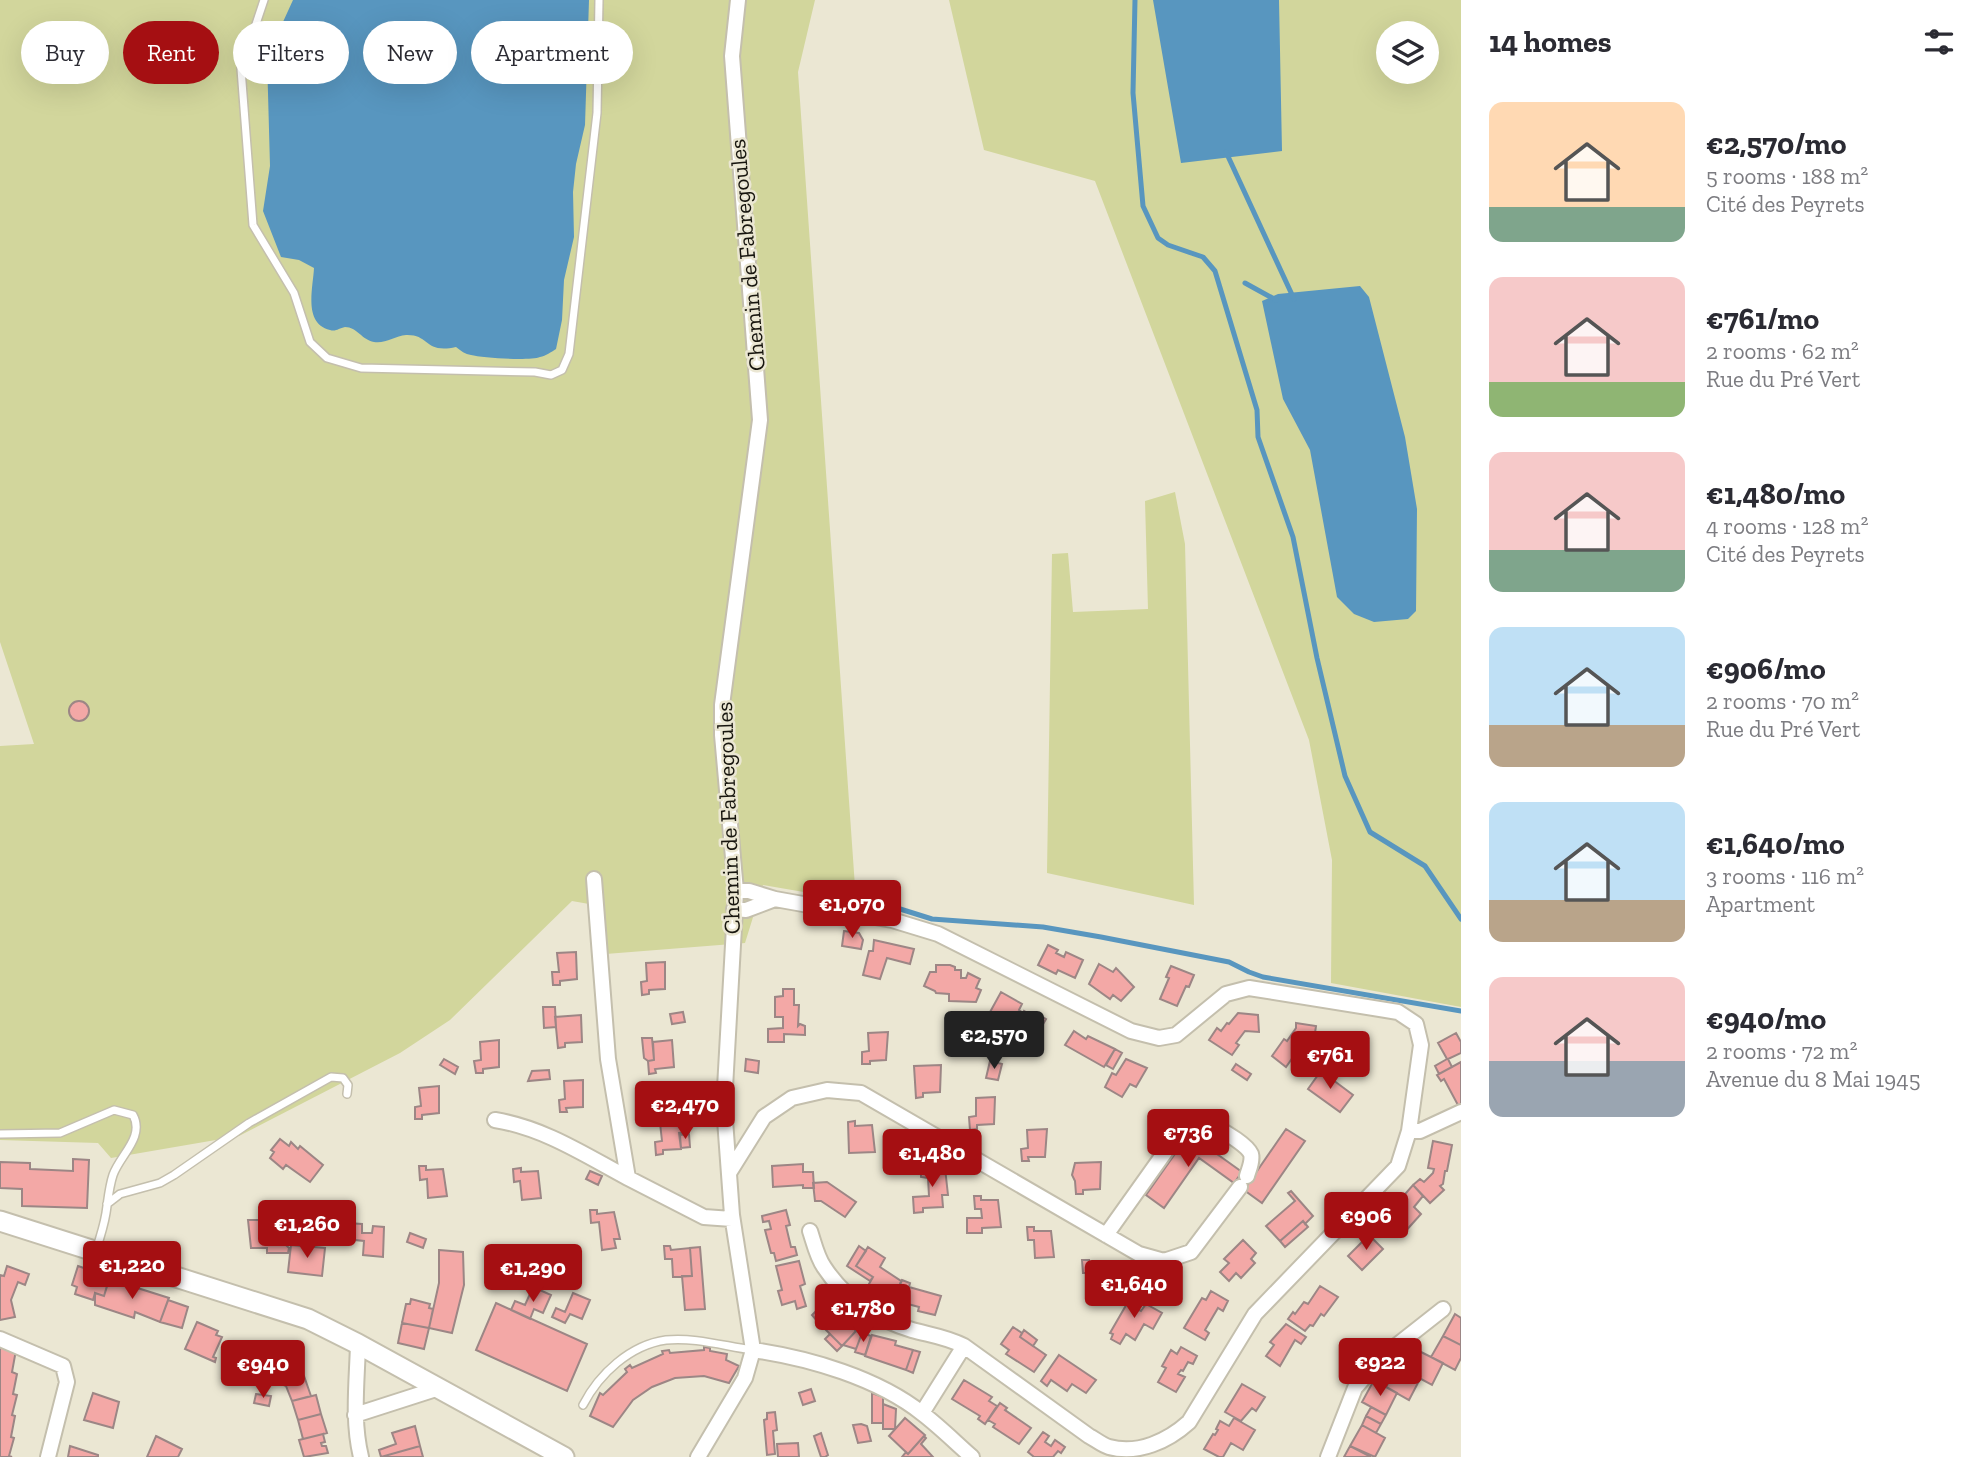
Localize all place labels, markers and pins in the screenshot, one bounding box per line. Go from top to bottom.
pin: €1,070 [795,880,909,940]
pin: €2,570 [937,1012,1051,1071]
pin: €761 [1289,1032,1371,1091]
pin: €2,470 [628,1082,742,1141]
pin: €736 [1147,1110,1229,1169]
pin: €1,480 [875,1130,989,1189]
pin: €906 [1325,1192,1407,1252]
pin: €1,260 [250,1200,364,1260]
pin: €1,220 [75,1242,189,1301]
pin: €1,290 [476,1244,590,1304]
pin: €1,640 [1077,1260,1191,1320]
pin: €1,780 [806,1284,920,1344]
pin: €922 [1339,1338,1421,1398]
pin: €940 [222,1340,304,1400]

